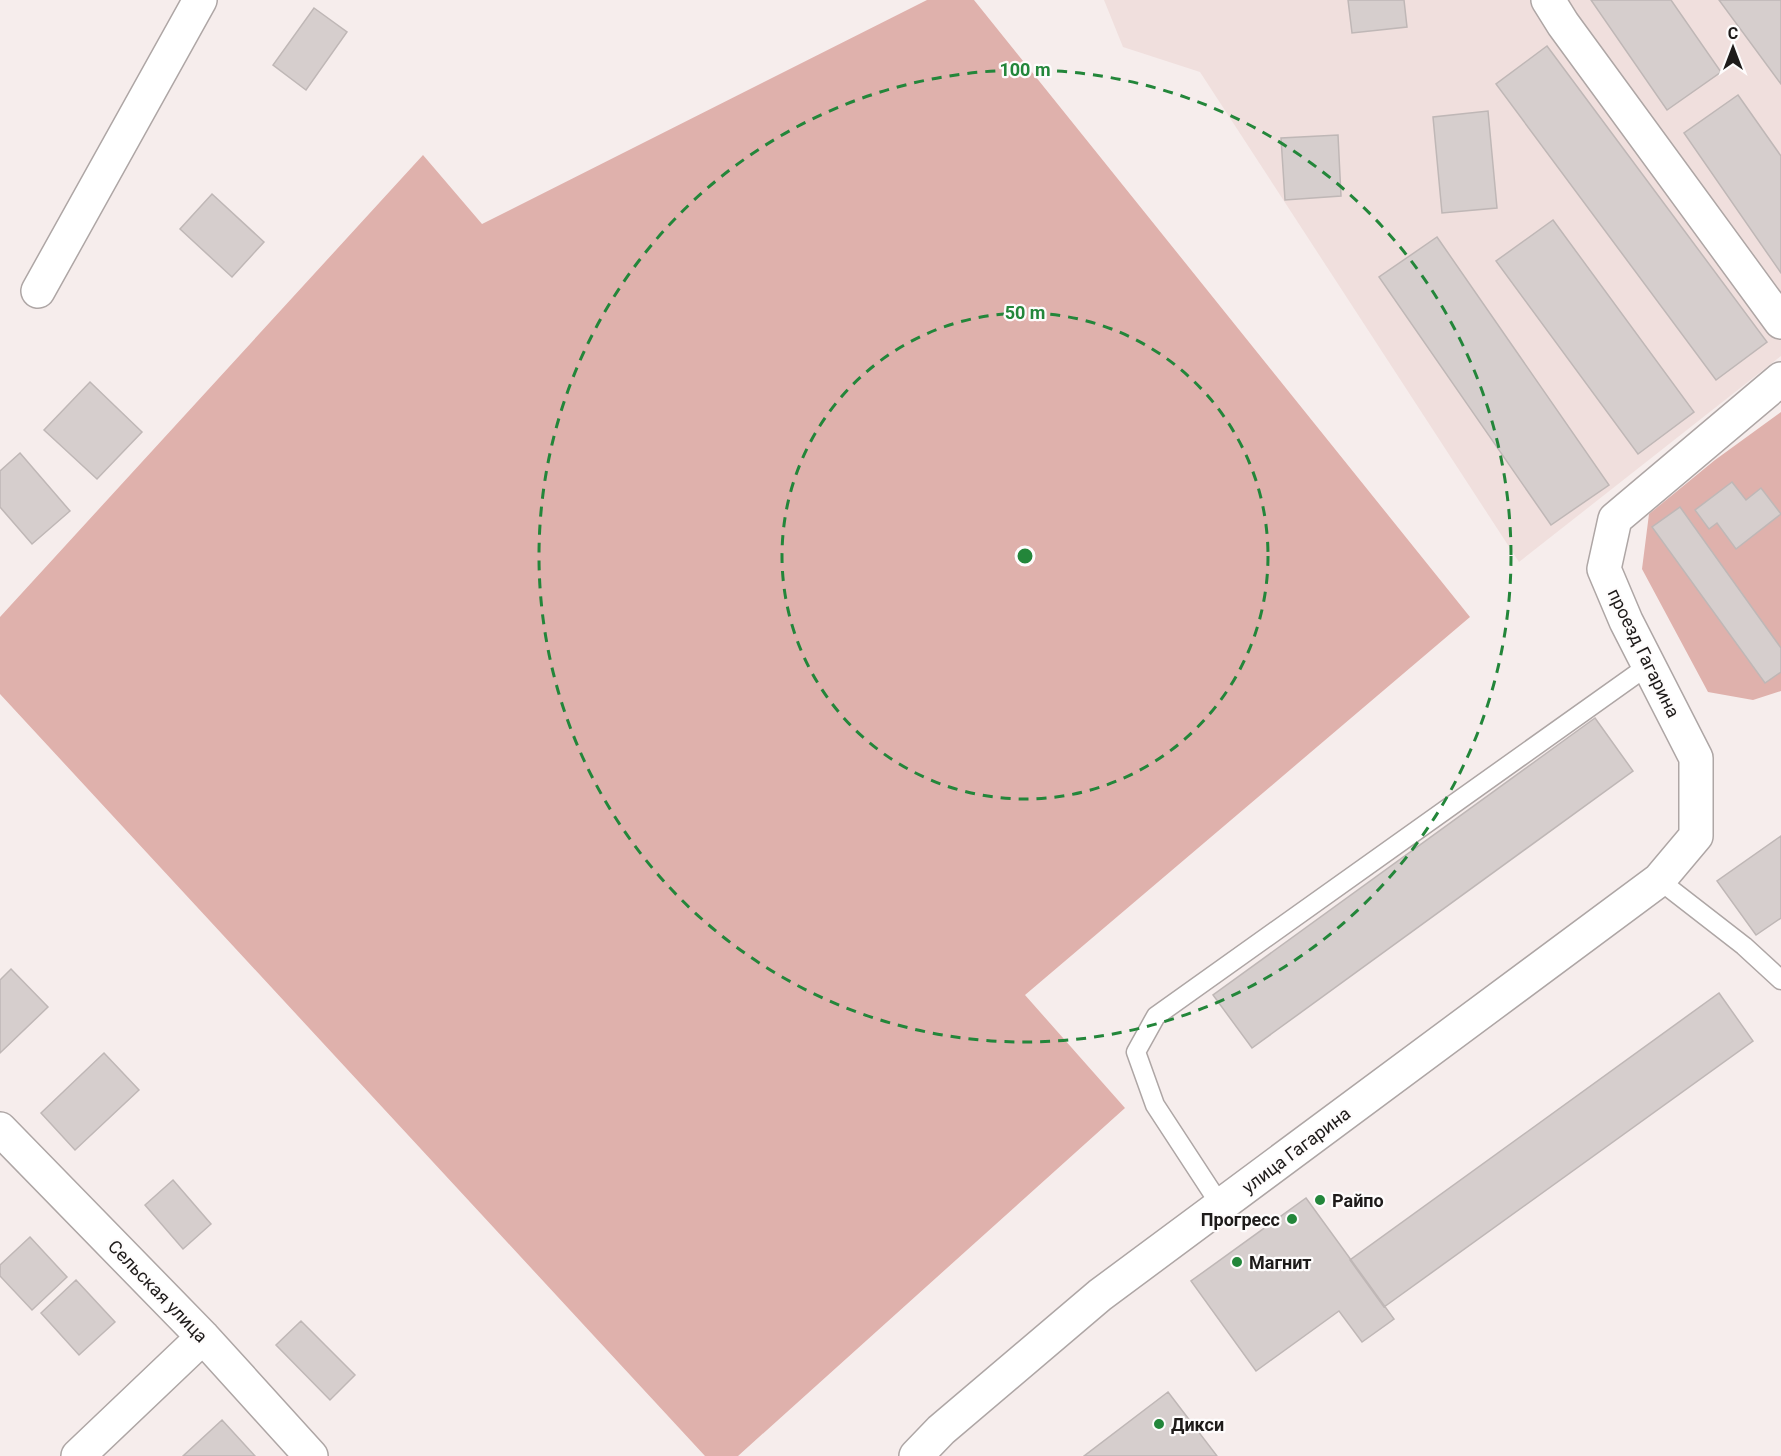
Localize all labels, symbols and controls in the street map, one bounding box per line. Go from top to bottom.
north arrow [1703,18,1763,78]
text: С [1728,24,1738,43]
text: 100 m [999,59,1051,80]
text: 50 m [1005,302,1045,323]
centre of rings [1015,546,1035,566]
street label: проезд Гагарина [1604,585,1684,721]
street label: улица Гагарина [1238,1103,1354,1197]
place label: Райпо [1332,1190,1384,1211]
marker: Райпо [1313,1193,1327,1207]
place label: Прогресс [1201,1209,1280,1230]
marker: Прогресс [1285,1212,1299,1226]
street label: Сельская улица [104,1235,212,1347]
place label: Магнит [1249,1252,1312,1273]
marker: Магнит [1230,1255,1244,1269]
place label: Дикси [1171,1414,1224,1435]
marker: Дикси [1152,1417,1166,1431]

